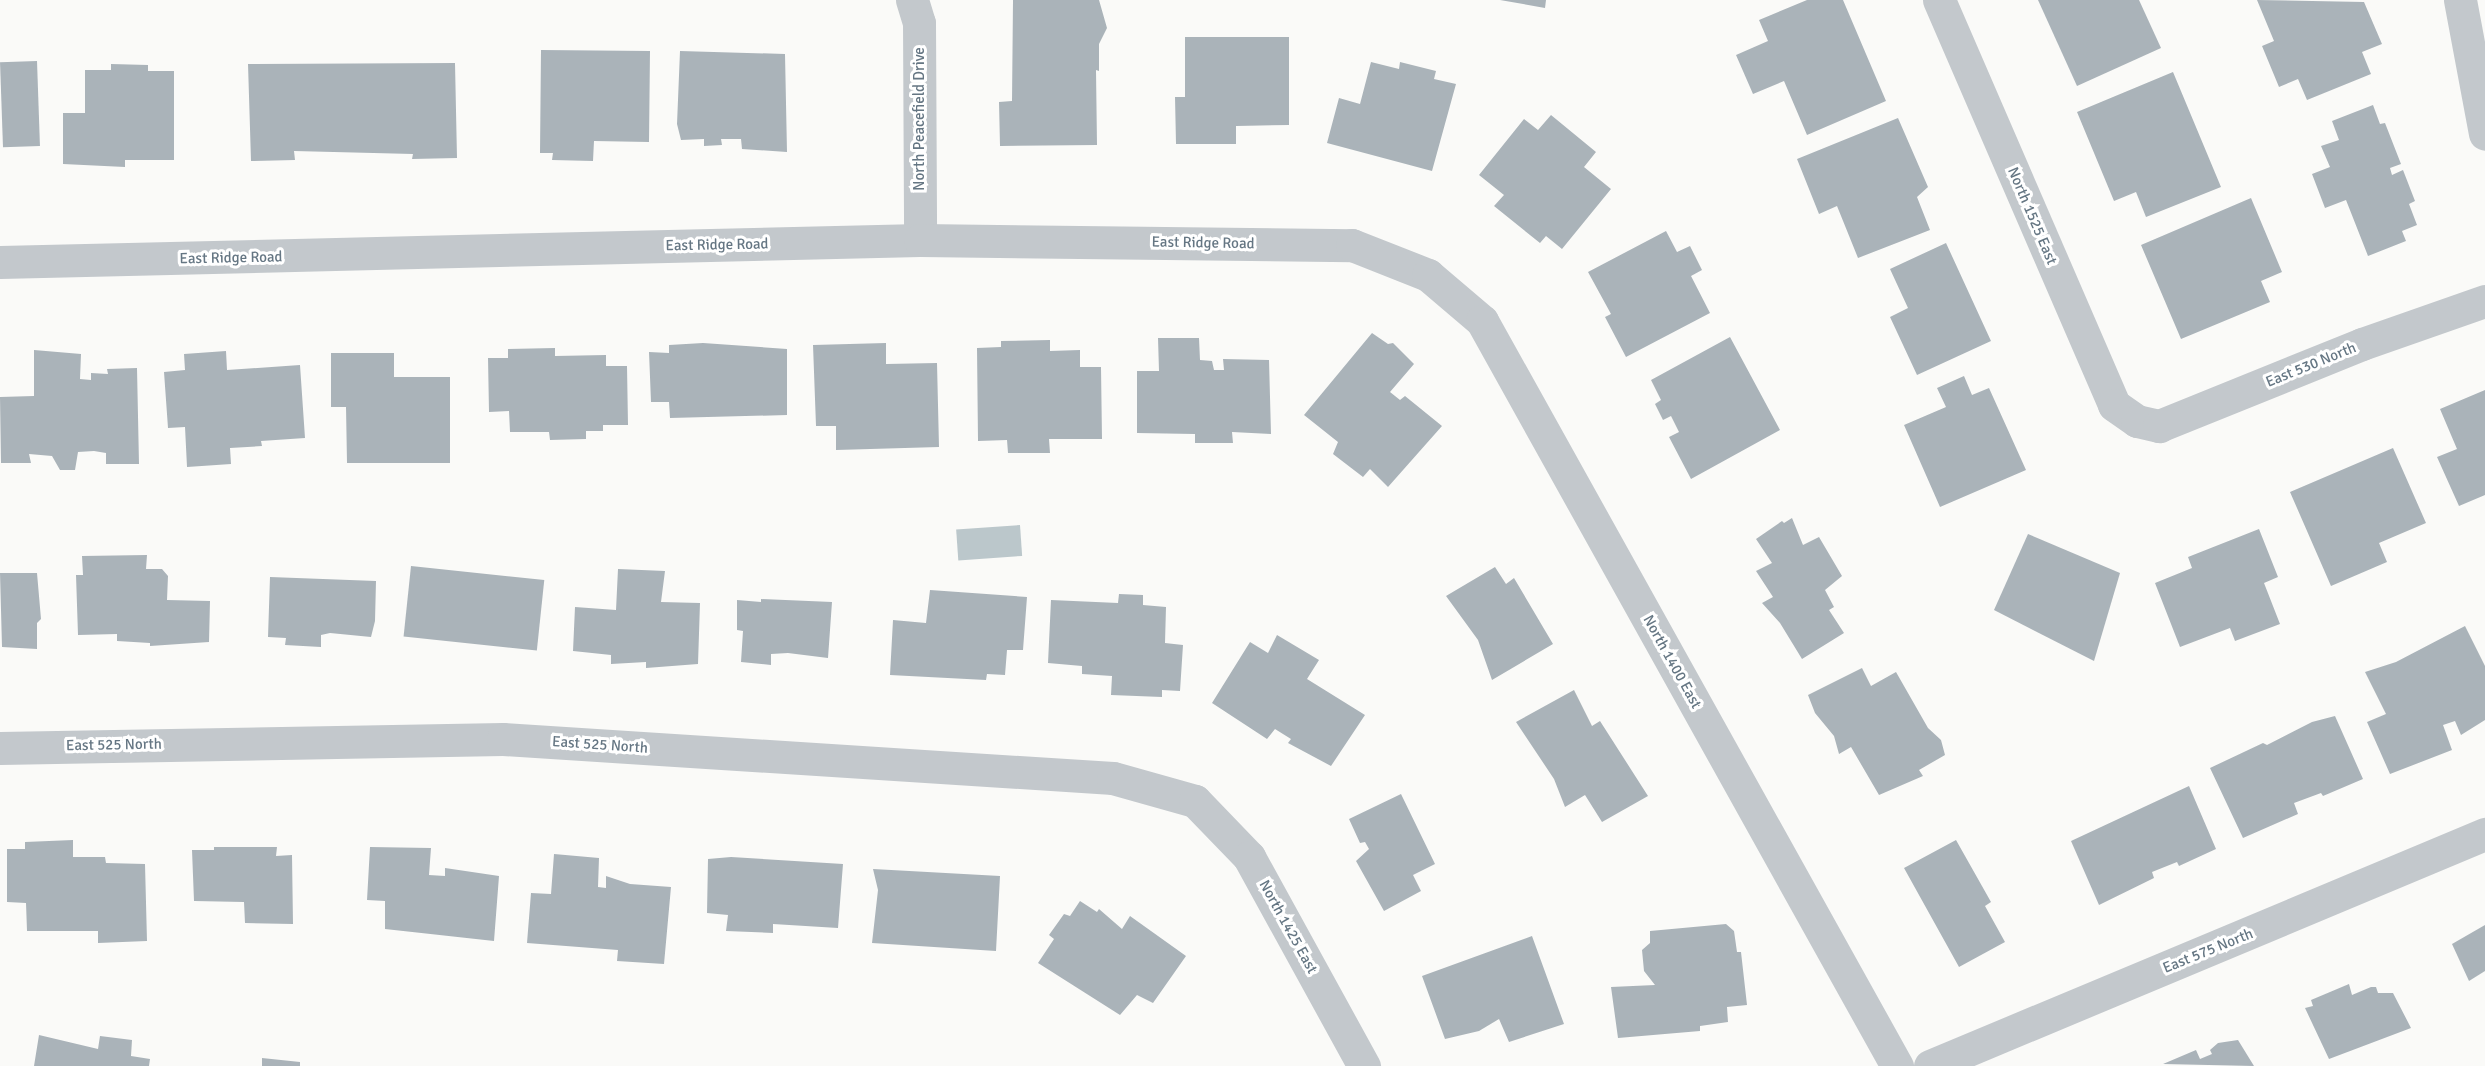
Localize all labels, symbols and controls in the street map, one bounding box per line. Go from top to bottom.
street label: North Peacefield Drive [911,47,929,191]
street label: North 1525 East [2003,165,2061,267]
street label: East Ridge Road [1151,233,1255,253]
street label: East Ridge Road [665,235,769,255]
street label: East Ridge Road [179,248,283,268]
street label: East 530 North [2263,339,2359,391]
street label: North 1400 East [1639,612,1705,712]
street label: East 525 North [552,733,648,757]
street label: East 525 North [66,735,162,755]
street label: North 1425 East [1255,877,1321,977]
street label: East 575 North [2160,925,2256,977]

